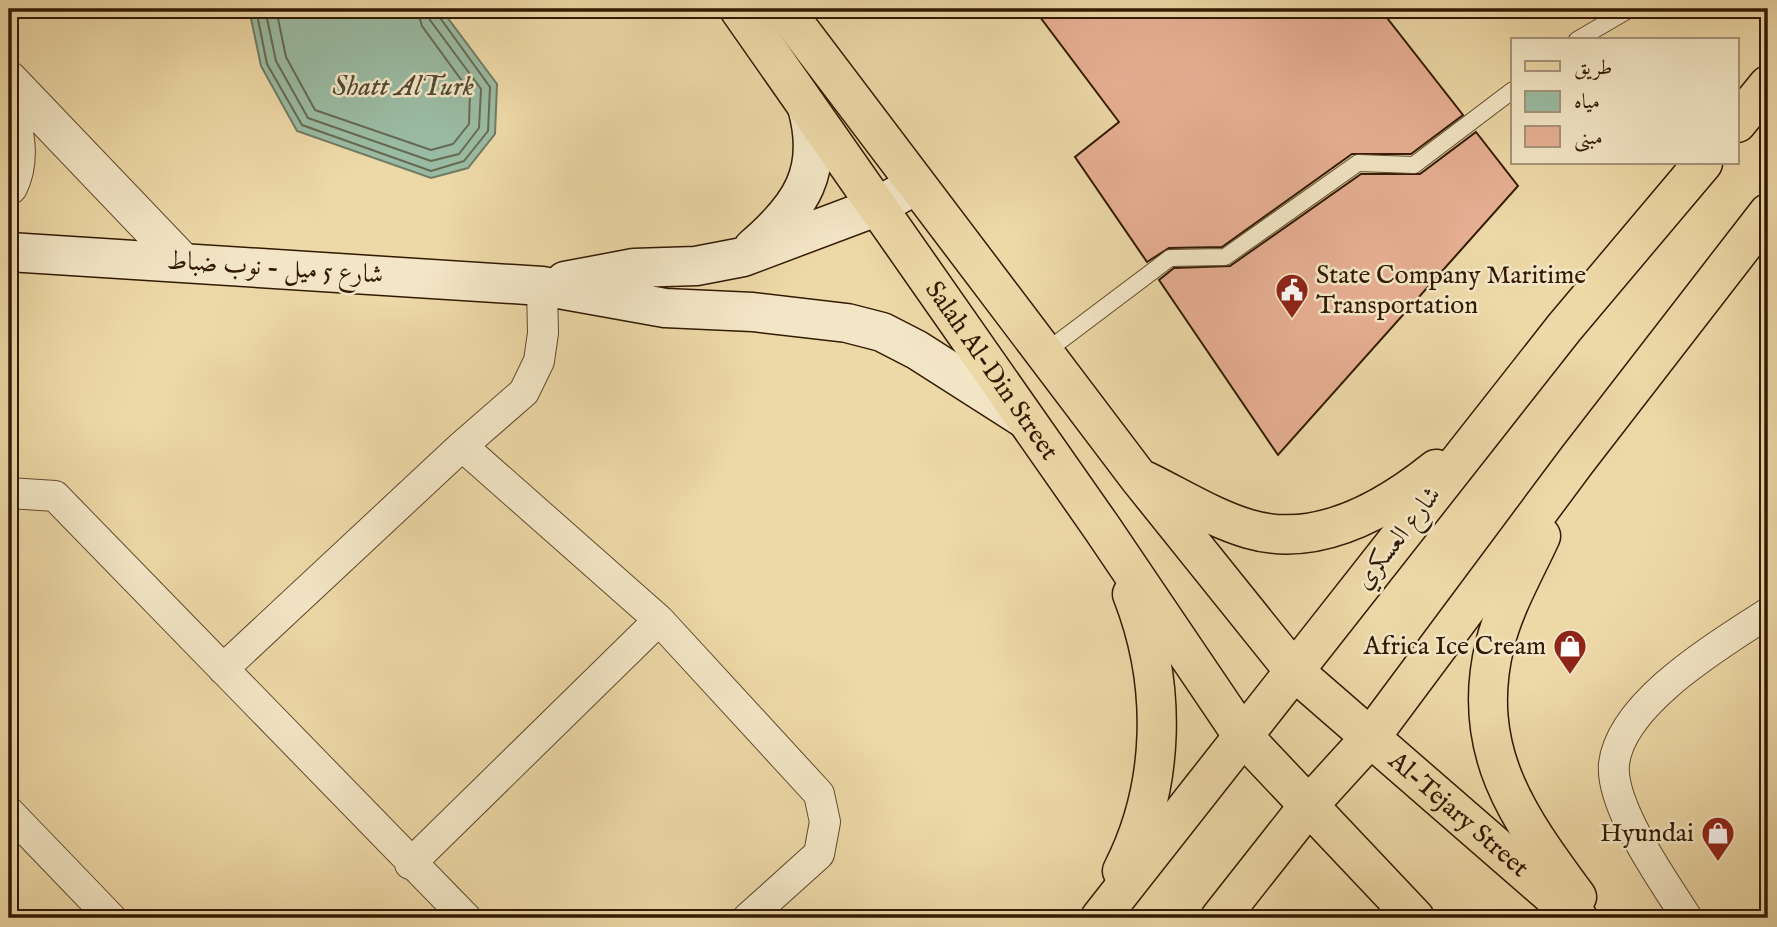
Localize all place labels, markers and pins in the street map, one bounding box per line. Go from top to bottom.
place label: State Company Maritime Transportation [1316,259,1586,322]
public building icon: State Company Maritime Transportation [1273,271,1311,320]
shop icon: Africa Ice Cream [1551,627,1589,676]
place label: Africa Ice Cream [1362,630,1546,663]
shop icon: Hyundai [1699,814,1737,863]
place label: Hyundai [1600,817,1694,850]

